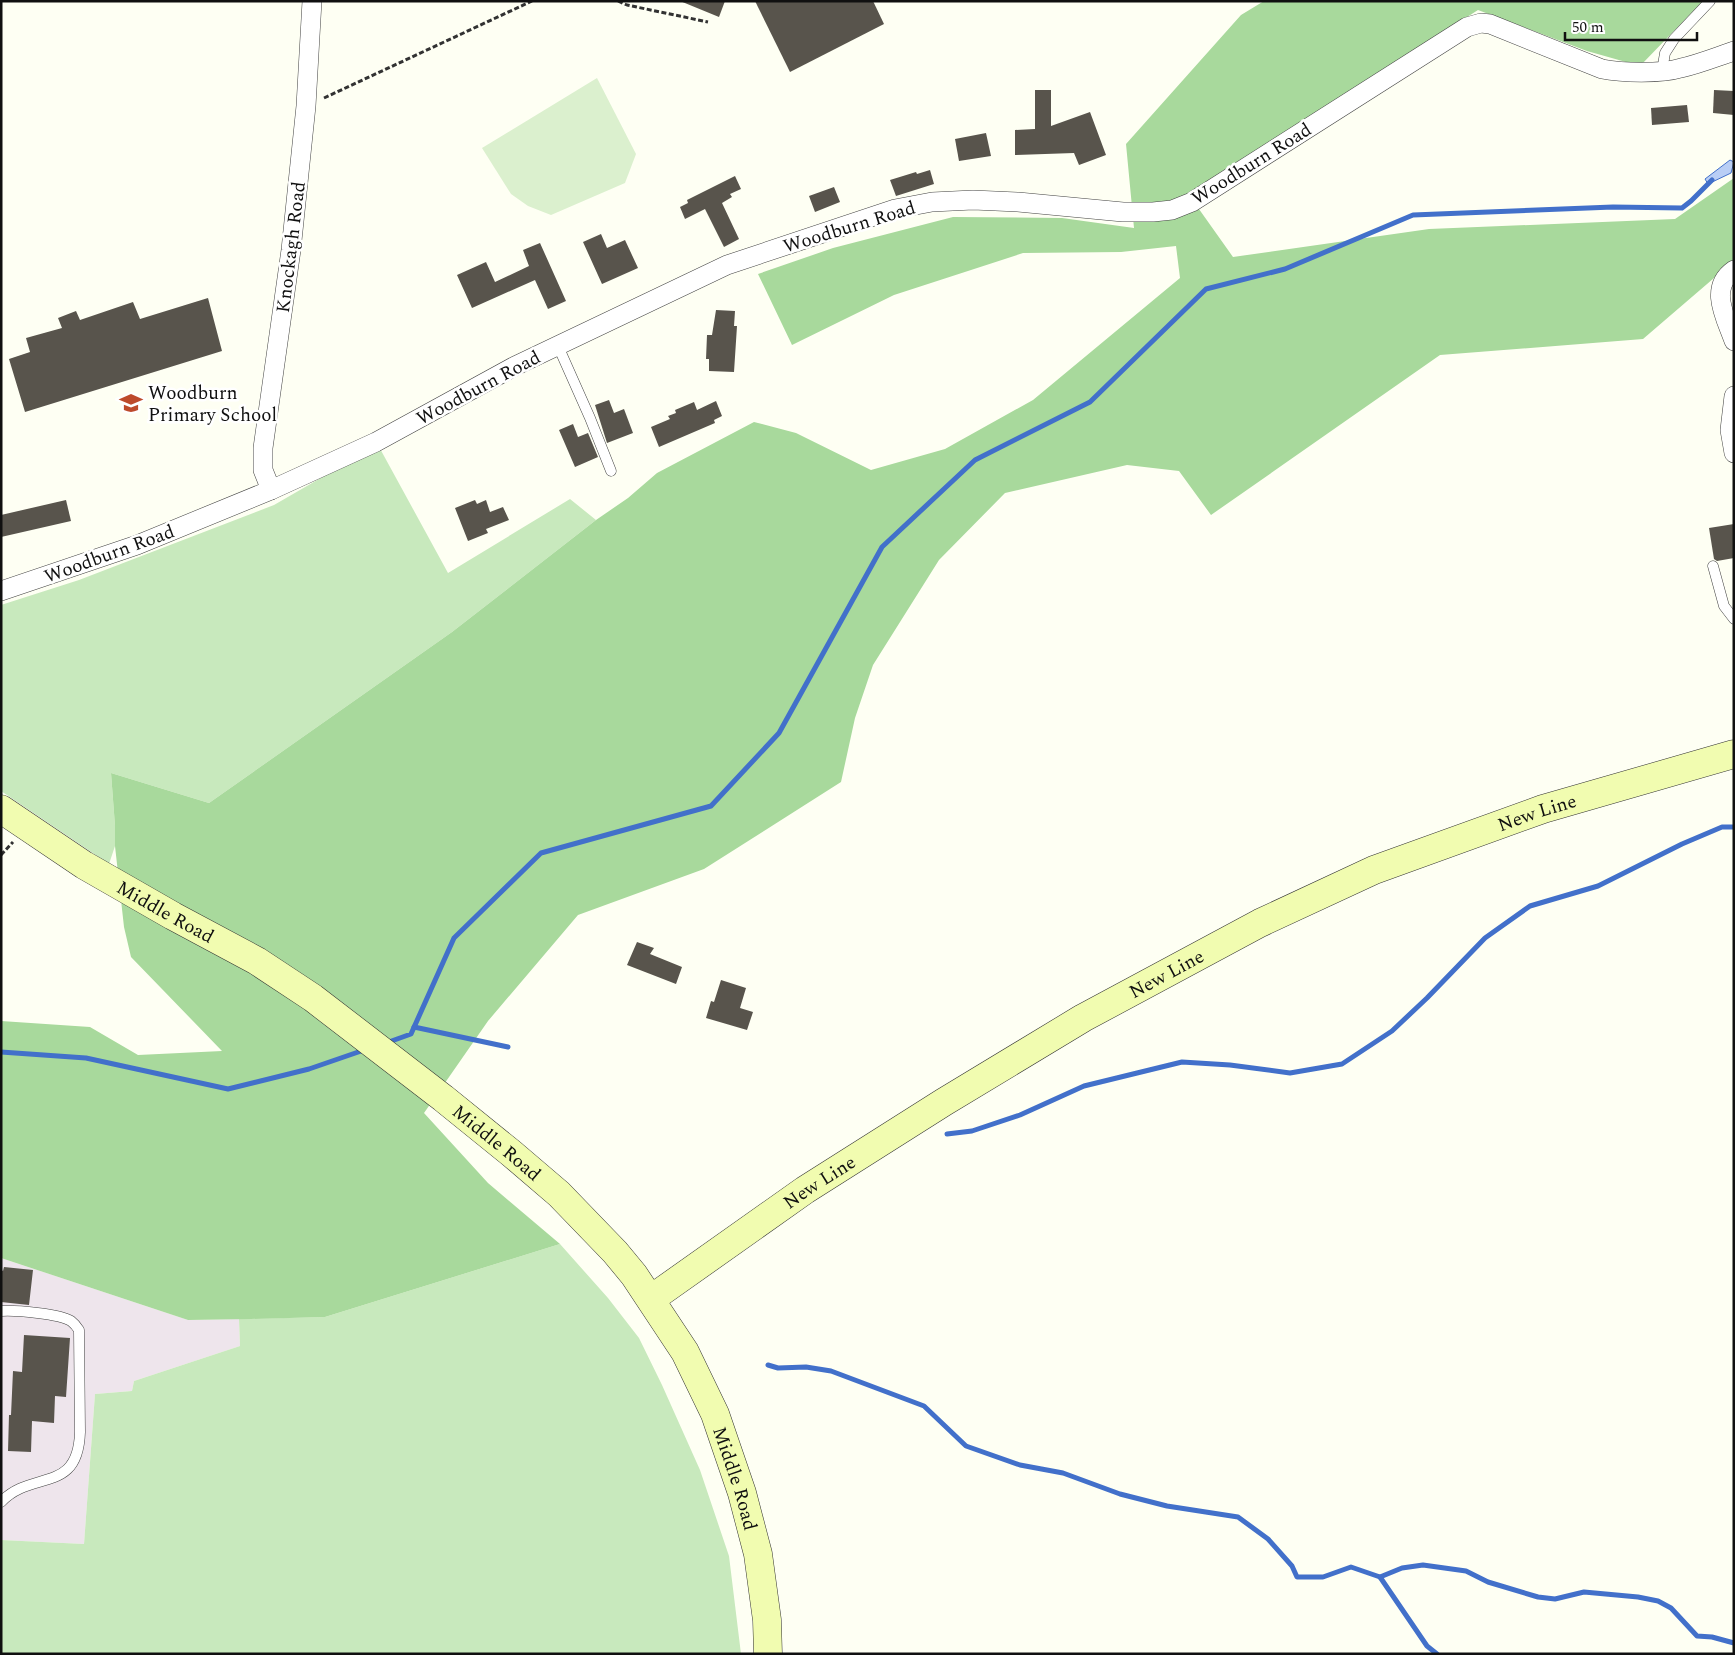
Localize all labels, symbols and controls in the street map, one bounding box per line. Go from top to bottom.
scale bar [1565,10,1698,42]
text: 50 m [1572,16,1604,39]
street label: Woodburn Road [1186,116,1318,213]
street label: Knockagh Road [269,180,314,315]
street label: Woodburn Road [780,194,919,261]
street label: Woodburn Road [411,343,546,433]
place label: Woodburn Primary School [148,379,277,430]
school or university icon: Woodburn Primary School [118,390,144,416]
street label: Woodburn Road [40,517,179,591]
street label: New Line [1494,787,1580,840]
street label: Middle Road [111,874,219,951]
street label: New Line [1124,943,1210,1007]
street label: Middle Road [445,1098,547,1189]
street label: New Line [777,1148,862,1217]
street label: Middle Road [704,1423,764,1534]

